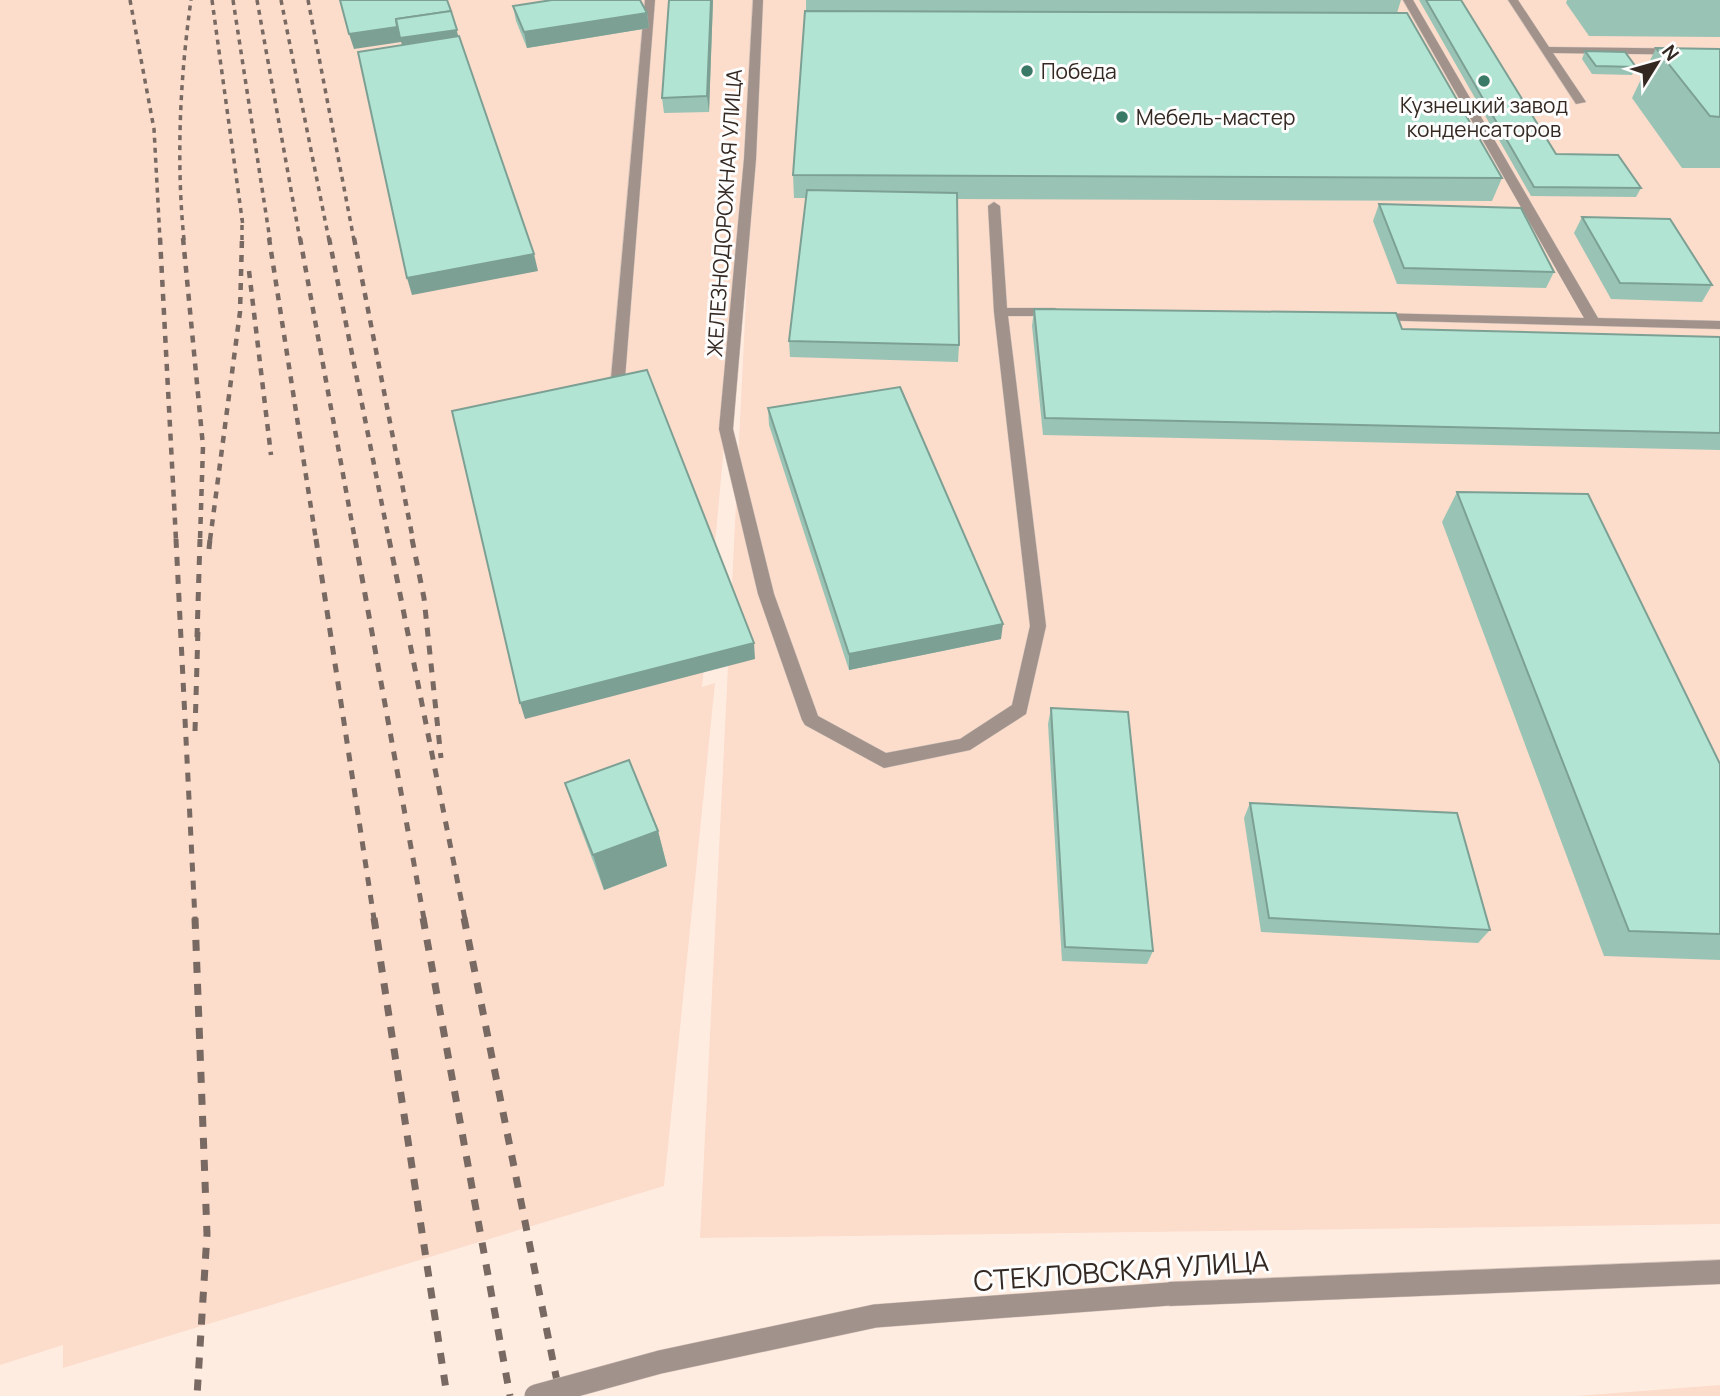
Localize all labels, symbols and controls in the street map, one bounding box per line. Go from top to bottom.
north arrow [1622,28,1692,98]
text: N [1656,39,1685,66]
place label: Победа [1041,57,1117,85]
marker: Победа [1019,63,1035,79]
street label: ЖЕЛЕЗНОДОРОЖНАЯ УЛИЦА [700,68,748,358]
marker: Кузнецкий завод конденсаторов [1476,73,1492,89]
place label: Кузнецкий завод конденсаторов [1400,91,1568,143]
place label: Мебель-мастер [1136,103,1295,131]
marker: Мебель-мастер [1114,109,1130,125]
street label: СТЕКЛОВСКАЯ УЛИЦА [972,1241,1270,1299]

